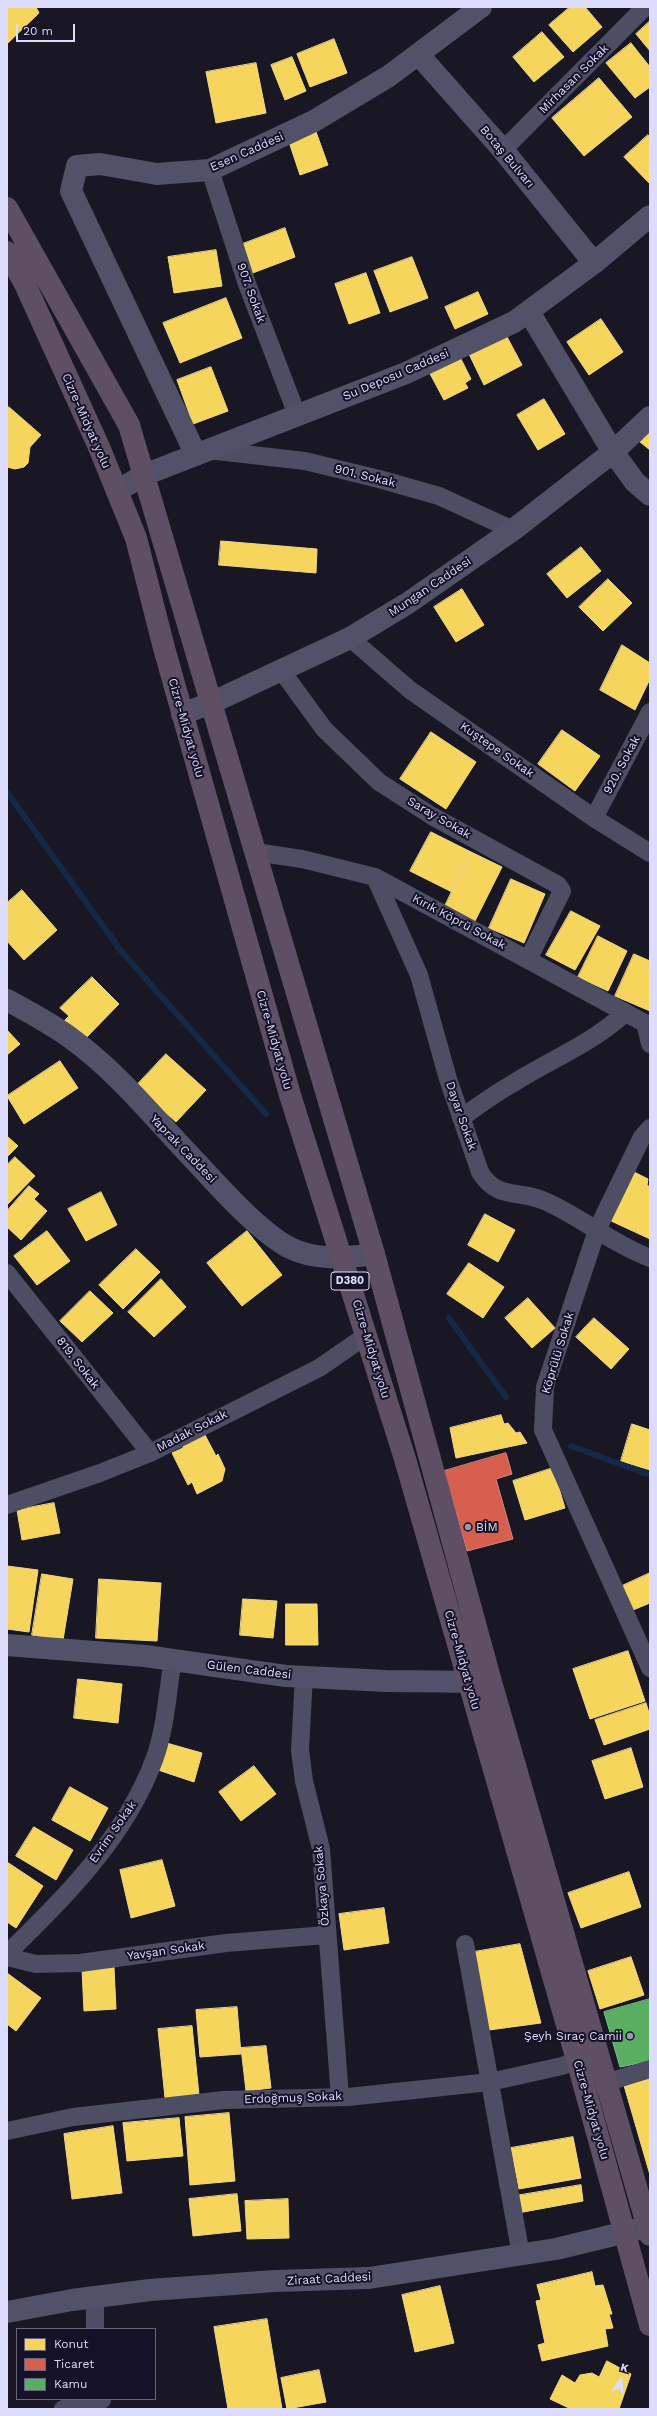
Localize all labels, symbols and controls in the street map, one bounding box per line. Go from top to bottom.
scale bar [18,16,77,42]
text: 20 m [23,24,53,38]
street label: Mirhasan Sokak [536,41,612,117]
street label: Botaş Bulvarı [477,123,537,191]
street label: Esen Caddesi [208,129,286,175]
street label: 907. Sokak [234,261,268,325]
street label: Su Deposu Caddesi [341,346,451,404]
street label: Cizre-Midyat yolu [59,371,113,471]
street label: 901. Sokak [333,462,397,490]
street label: Mungan Caddesi [386,554,474,620]
street label: Cizre-Midyat yolu [165,677,207,779]
street label: Kuştepe Sokak [457,719,537,781]
street label: 920. Sokak [601,733,643,797]
street label: Saray Sokak [405,794,473,842]
street label: Kırık Köprü Sokak [410,891,508,953]
street label: Cizre-Midyat yolu [253,989,295,1091]
street label: Dayar Sokak [442,1080,480,1152]
street label: Yaprak Caddesi [147,1112,219,1186]
road number: D380 [331,1272,369,1290]
street label: Cizre-Midyat yolu [349,1298,393,1400]
street label: Köprülü Sokak [539,1310,577,1396]
street label: 819. Sokak [53,1334,103,1392]
street label: Madak Sokak [154,1407,230,1455]
place label: BİM [476,1520,498,1534]
marker: BİM [463,1522,473,1532]
street label: Cizre-Midyat yolu [441,1609,483,1711]
street label: Gülen Caddesi [206,1658,292,1682]
street label: Evrim Sokak [86,1798,140,1866]
street label: Özkaya Sokak [311,1845,333,1927]
street label: Yavşan Sokak [126,1938,206,1964]
place label: Şeyh Sıraç Camii [524,2029,622,2043]
marker: Şeyh Sıraç Camii [625,2031,635,2041]
street label: Cizre-Midyat yolu [570,2059,612,2161]
street label: Erdoğmuş Sokak [244,2089,342,2107]
street label: Ziraat Caddesi [286,2270,372,2288]
legend [16,2328,156,2400]
text: Konut [54,2337,88,2351]
text: Ticaret [54,2357,94,2371]
north arrow [601,2360,641,2400]
text: K [619,2361,630,2375]
text: Kamu [54,2377,87,2391]

